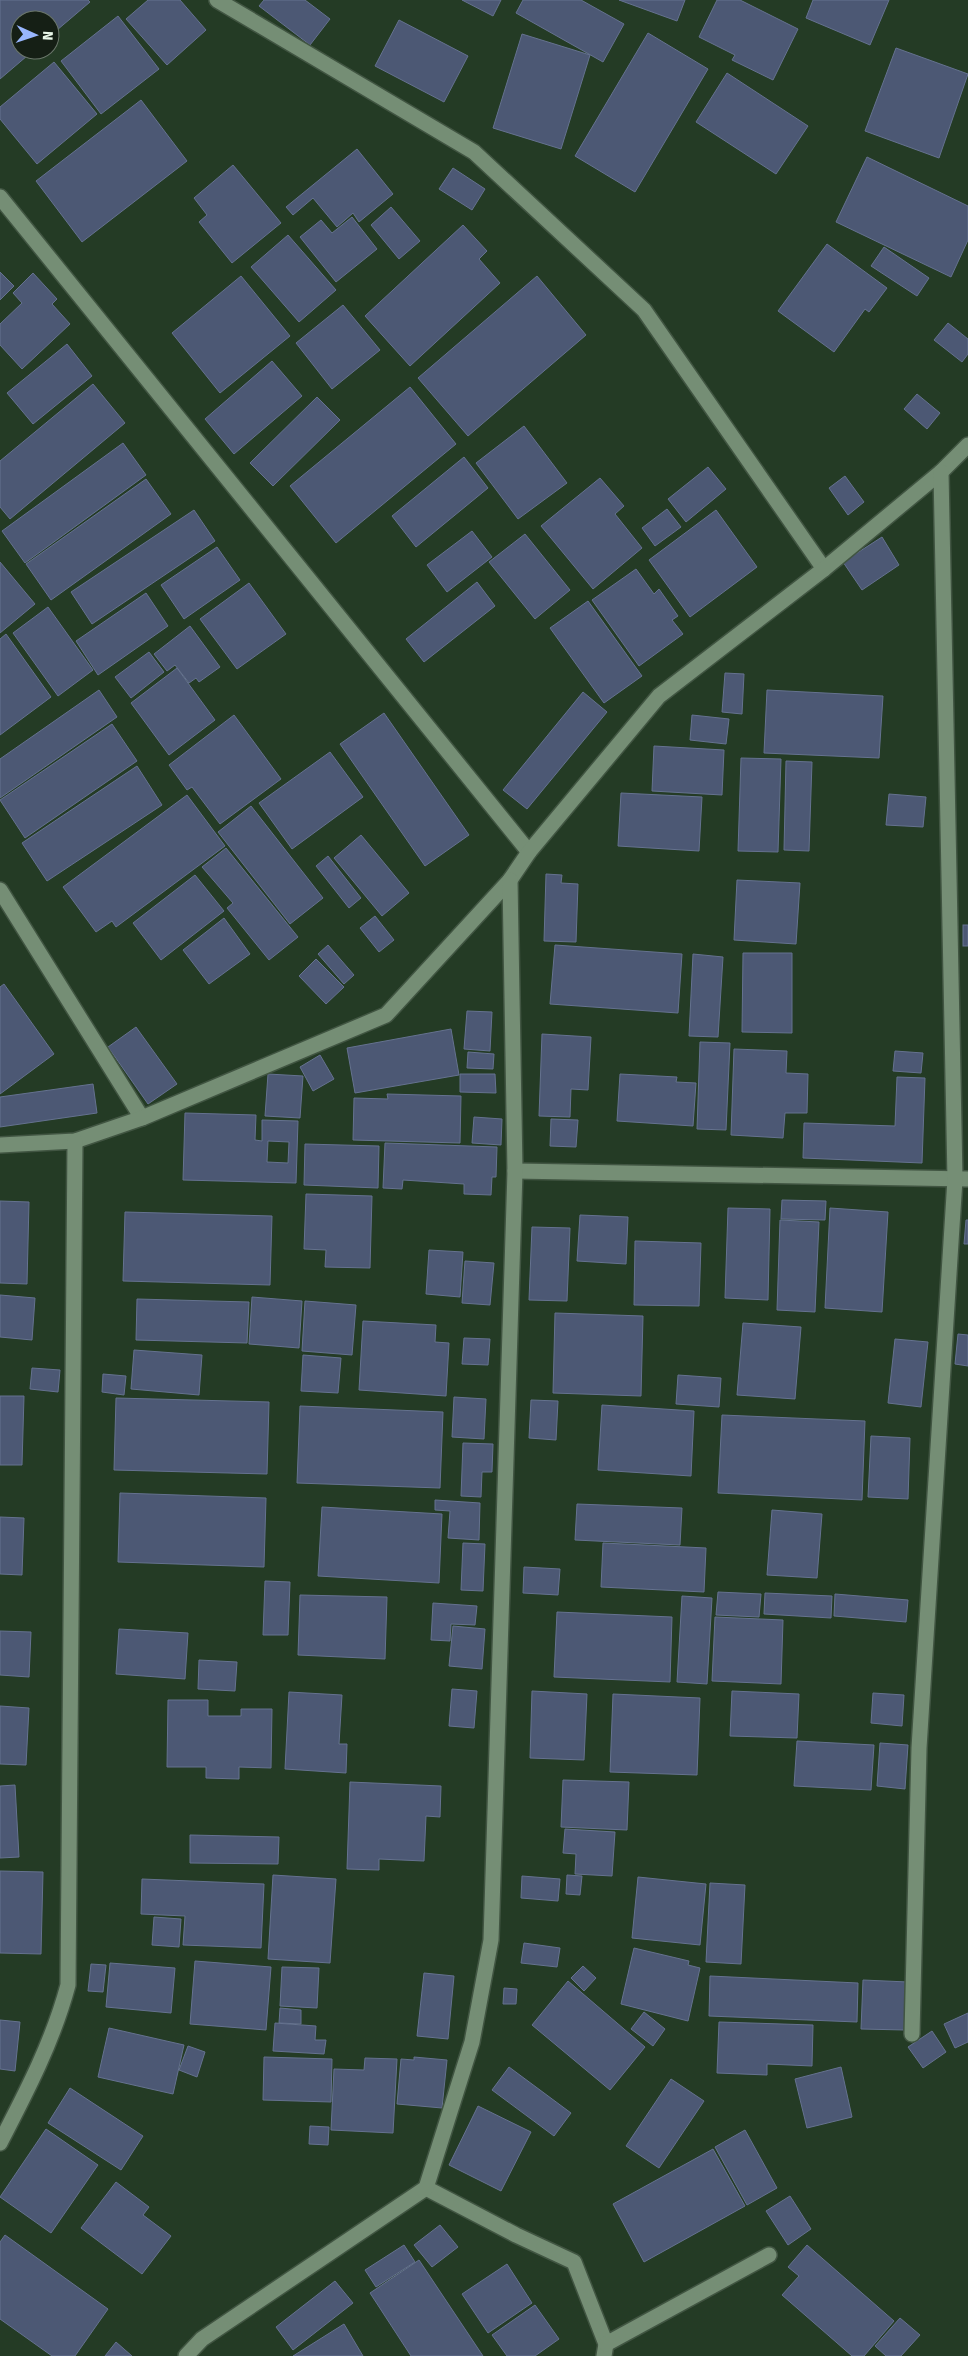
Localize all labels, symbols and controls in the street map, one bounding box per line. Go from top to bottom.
north arrow [10,10,60,60]
text: N [39,31,56,41]

